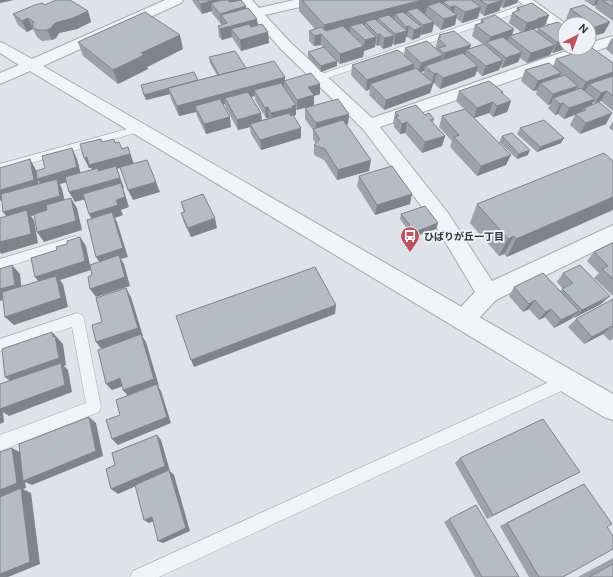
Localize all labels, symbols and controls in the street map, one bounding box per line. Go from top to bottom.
north arrow [557,16,597,56]
text: N [576,21,591,36]
bus stop icon: ひばりが丘一丁目 [399,225,421,253]
place label: ひばりが丘一丁目 [424,230,504,243]

